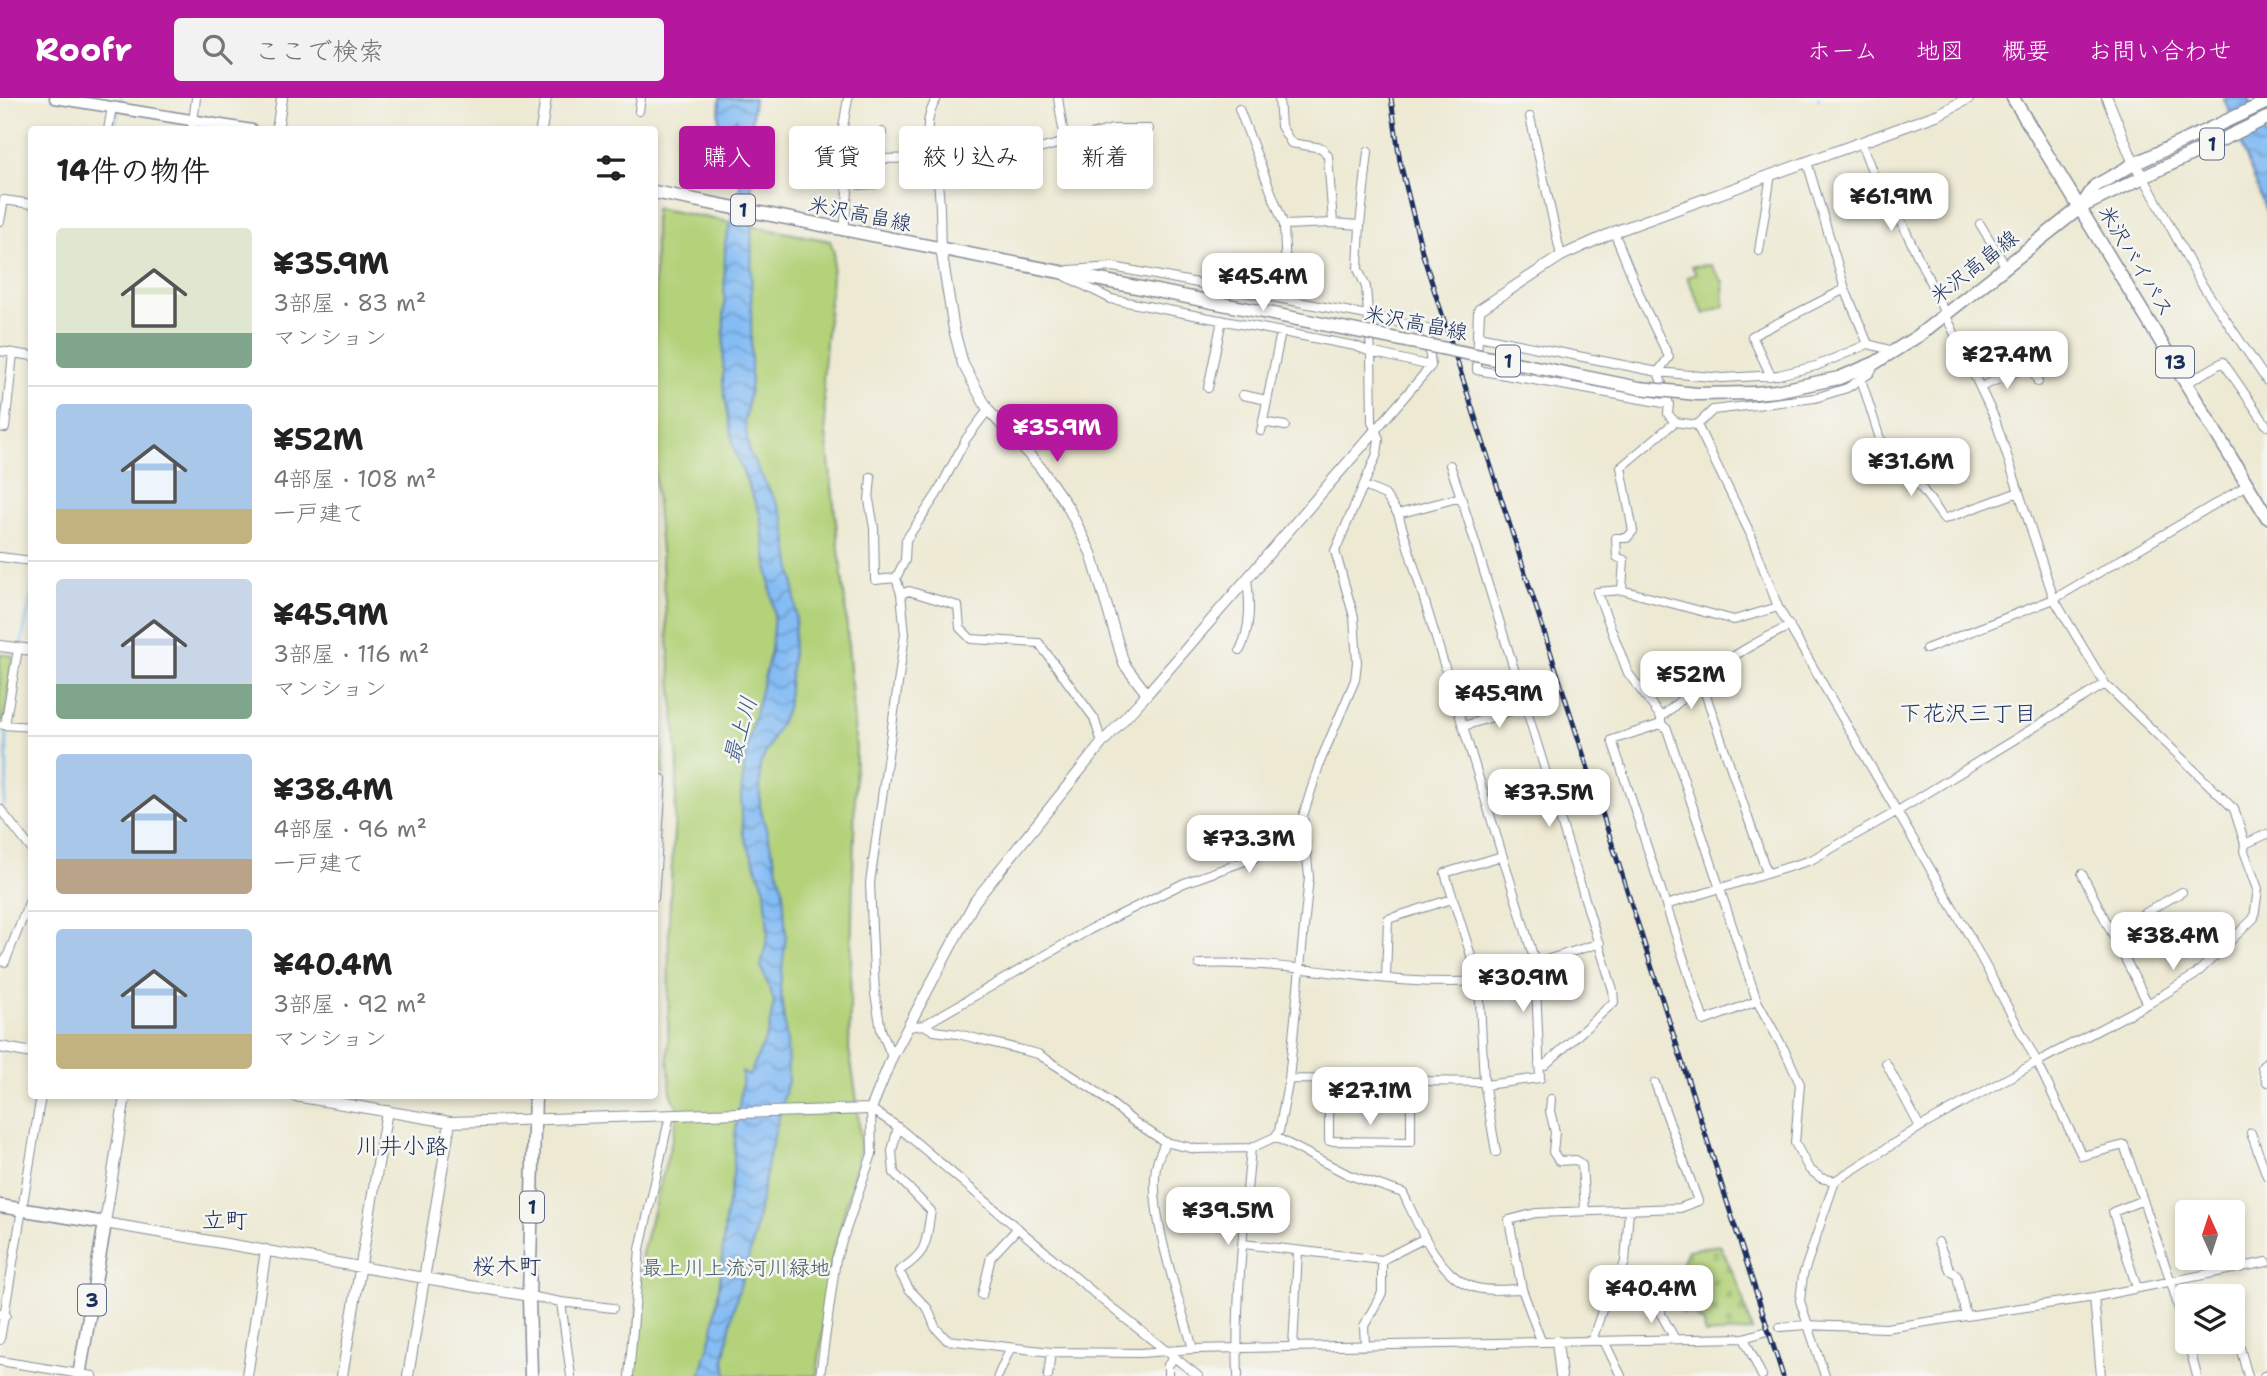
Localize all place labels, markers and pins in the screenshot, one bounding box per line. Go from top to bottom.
pin: ¥61.9M [1834,174,1948,233]
pin: ¥45.4M [1206,254,1320,313]
pin: ¥27.4M [1950,331,2064,391]
pin: ¥35.9M [1000,404,1114,464]
pin: ¥31.6M [1854,438,1968,498]
pin: ¥52M [1650,652,1732,711]
pin: ¥45.9M [1442,670,1556,730]
pin: ¥37.5M [1492,770,1606,829]
pin: ¥73.3M [1192,816,1306,875]
pin: ¥38.4M [2116,912,2230,972]
pin: ¥30.9M [1466,954,1580,1014]
pin: ¥27.1M [1313,1068,1427,1127]
pin: ¥39.5M [1171,1188,1285,1247]
pin: ¥40.4M [1594,1266,1708,1325]

